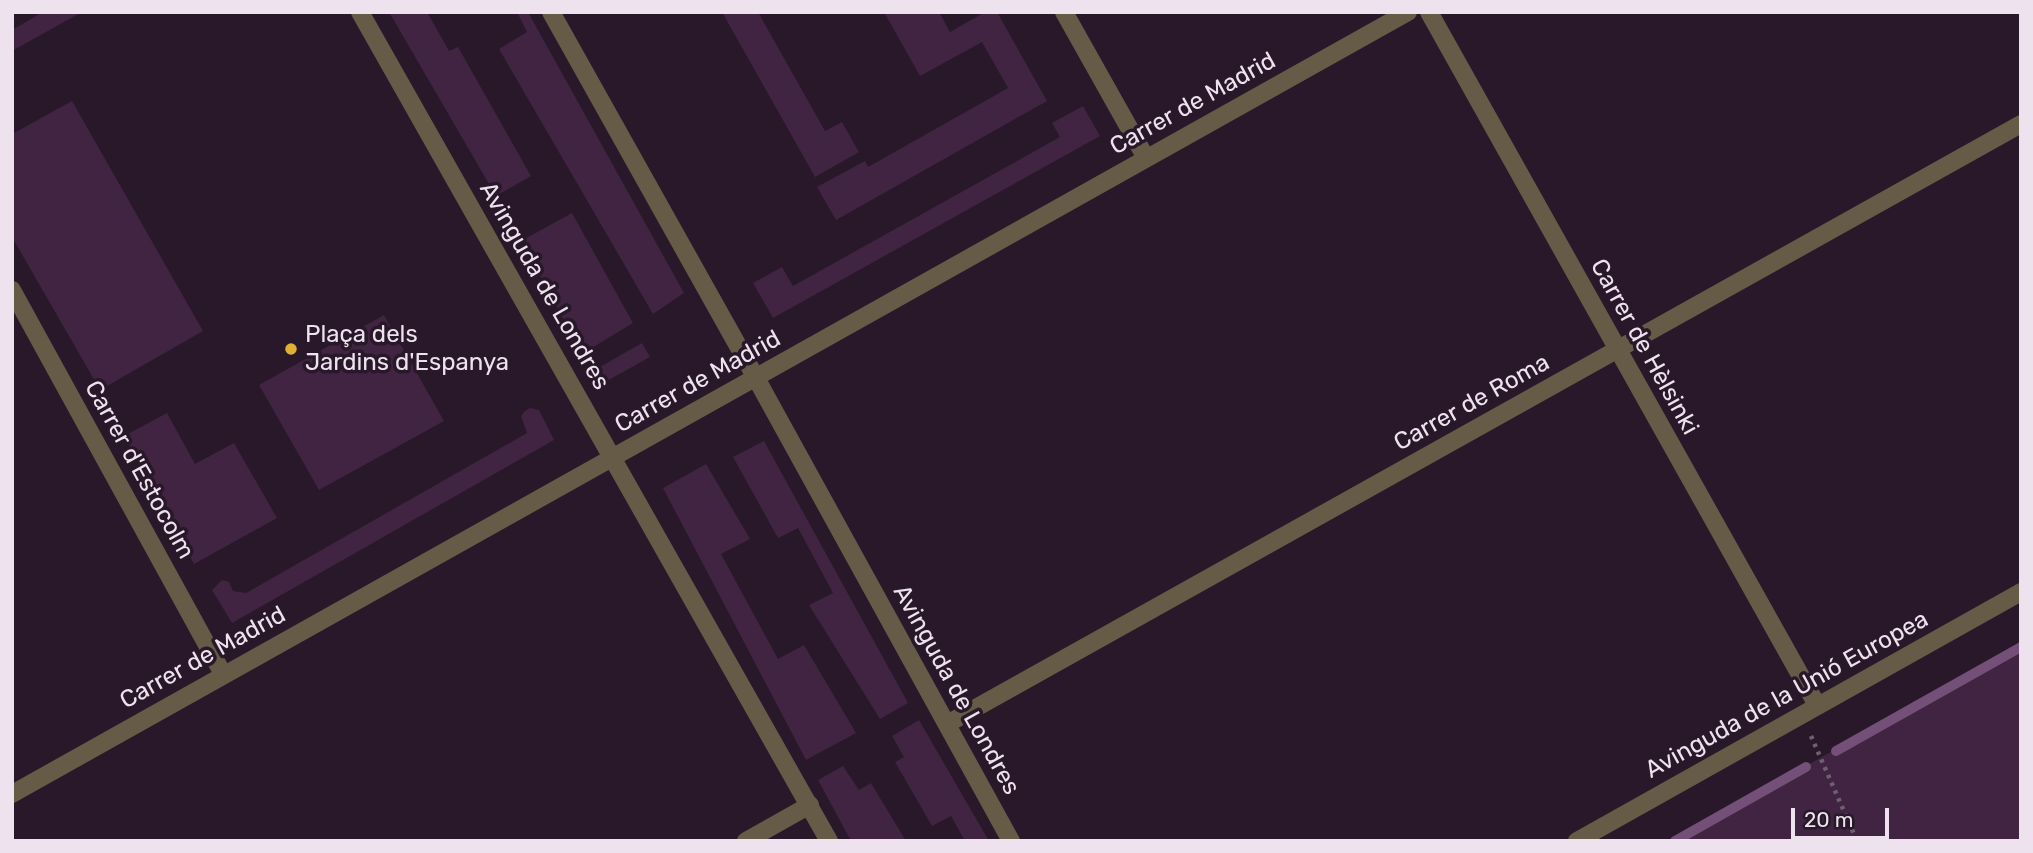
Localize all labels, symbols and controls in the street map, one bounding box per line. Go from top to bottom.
street label: Carrer de Madrid [1105,47,1281,161]
street label: Avinguda de Londres [473,177,615,395]
street label: Carrer de Hèlsinki [1584,254,1704,440]
place label: Plaça dels Jardins d'Espanya [305,321,509,377]
street label: Carrer de Madrid [610,325,786,439]
marker: Plaça dels Jardins d'Espanya [283,341,299,357]
street label: Carrer de Roma [1389,348,1555,458]
street label: Carrer d'Estocolm [78,376,200,564]
street label: Avinguda de Londres [886,580,1026,800]
street label: Carrer de Madrid [115,601,291,715]
street label: Avinguda de la Unió Europea [1640,605,1934,785]
scale bar [1795,794,1893,838]
text: 20 m [1804,807,1853,832]

